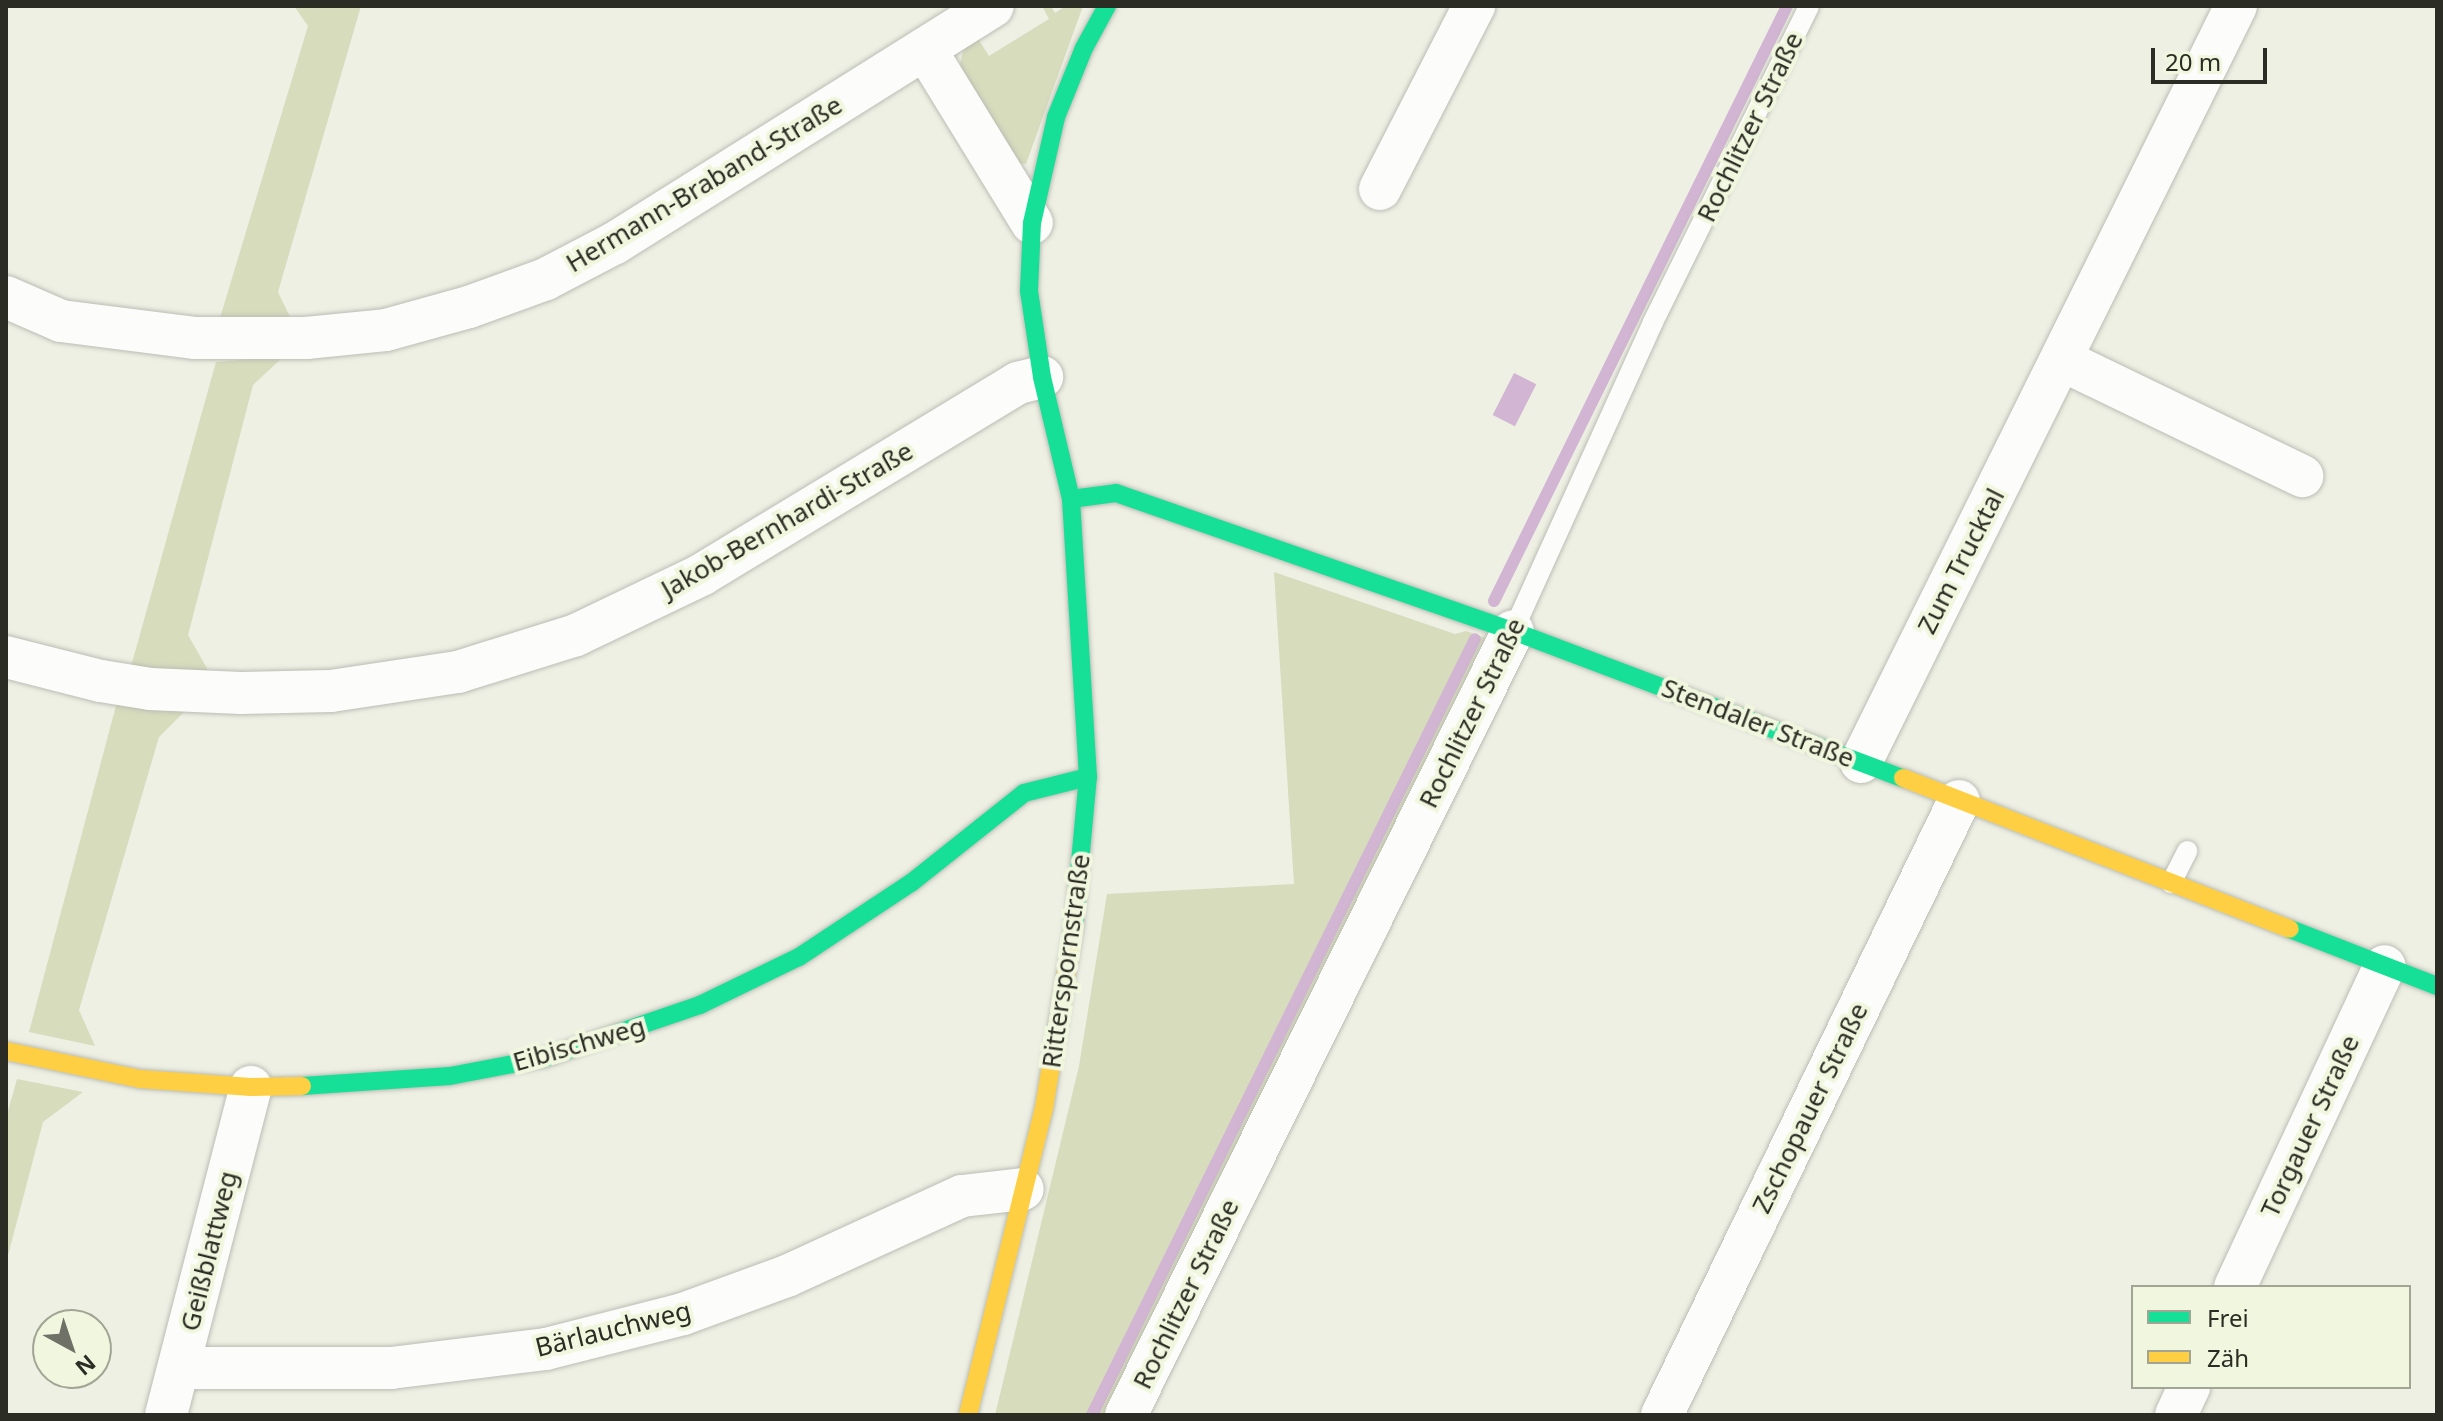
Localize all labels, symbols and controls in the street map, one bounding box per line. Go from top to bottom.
street label: Rochlitzer Straße [1691,27,1809,227]
scale bar [2155,32,2271,82]
text: 20 m [2165,45,2221,78]
street label: Hermann-Braband-Straße [560,89,848,279]
street label: Jakob-Bernhardi-Straße [656,435,918,605]
street label: Zum Trucktal [1911,483,2011,639]
street label: Rochlitzer Straße [1413,613,1531,813]
street label: Stendaler Straße [1657,672,1859,774]
street label: Ritterspornstraße [1036,852,1096,1070]
street label: Zschopauer Straße [1746,998,1874,1218]
street label: Eibischweg [509,1010,649,1078]
street label: Torgauer Straße [2254,1030,2366,1222]
street label: Geißblattweg [174,1168,244,1334]
street label: Rochlitzer Straße [1127,1194,1245,1394]
legend [2131,1285,2411,1389]
street label: Bärlauchweg [532,1295,694,1363]
text: Frei [2207,1301,2249,1334]
north arrow [32,1309,112,1389]
text: Zäh [2207,1341,2249,1374]
text: N [70,1349,103,1383]

